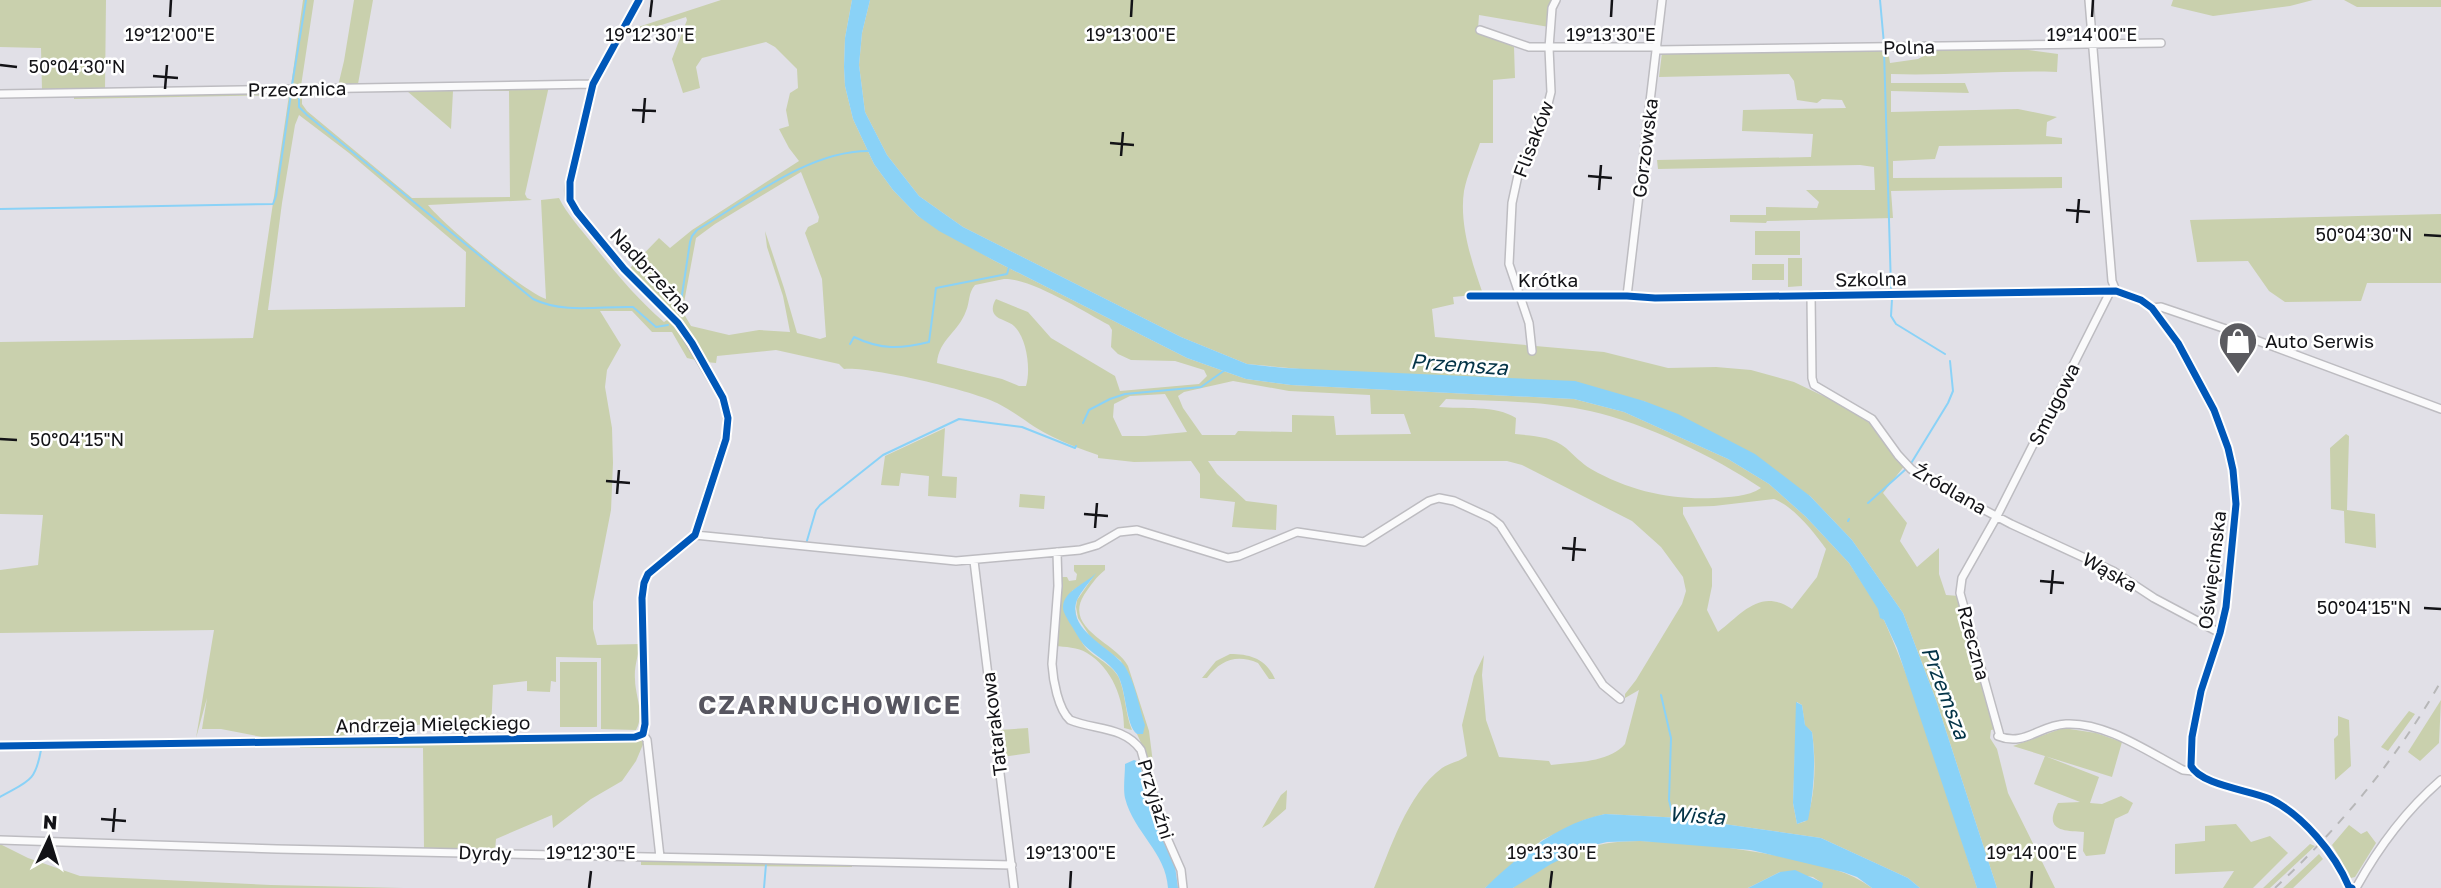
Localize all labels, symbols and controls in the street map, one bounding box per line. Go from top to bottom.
text: 19°12'00"E [125,23,215,45]
text: 19°12'30"E [605,23,695,45]
text: 19°13'00"E [1086,23,1176,45]
text: 19°13'30"E [1566,23,1656,45]
text: 19°14'00"E [2047,23,2137,45]
street label: Polna [1883,35,1935,58]
text: 50°04'30"N [28,55,126,77]
street label: Przecznica [247,76,347,101]
street label: Flisaków [1507,97,1558,180]
street label: Gorzowska [1627,97,1662,199]
street label: Nadbrzeżna [606,223,697,318]
text: 50°04'30"N [2315,223,2413,245]
street label: Szkolna [1835,266,1907,291]
street label: Krótka [1518,268,1578,291]
shop icon: Auto Serwis [2217,320,2259,375]
place label: Auto Serwis [2265,329,2374,352]
water label: Przemsza [1410,348,1510,380]
street label: Smugowa [2023,359,2084,449]
text: 50°04'15"N [30,428,124,450]
street label: Źródlana [1909,458,1991,519]
street label: Oświęcimska [2193,509,2230,631]
street label: Wąska [2079,547,2142,596]
text: 50°04'15"N [2317,596,2411,618]
street label: Rzeczna [1954,603,1995,683]
water label: Przemsza [1916,643,1976,744]
street label: Tatarakowa [976,671,1011,777]
district label: CZARNUCHOWICE [698,689,962,720]
street label: Andrzeja Mielęckiego [335,710,530,737]
street label: Przyjaźni [1133,756,1180,842]
water label: Wisła [1668,800,1727,830]
north arrow [14,804,84,874]
text: N [42,810,58,834]
street label: Dyrdy [458,840,512,865]
text: 19°12'30"E [546,841,636,863]
text: 19°13'00"E [1026,841,1116,863]
text: 19°13'30"E [1507,841,1597,863]
text: 19°14'00"E [1987,841,2077,863]

